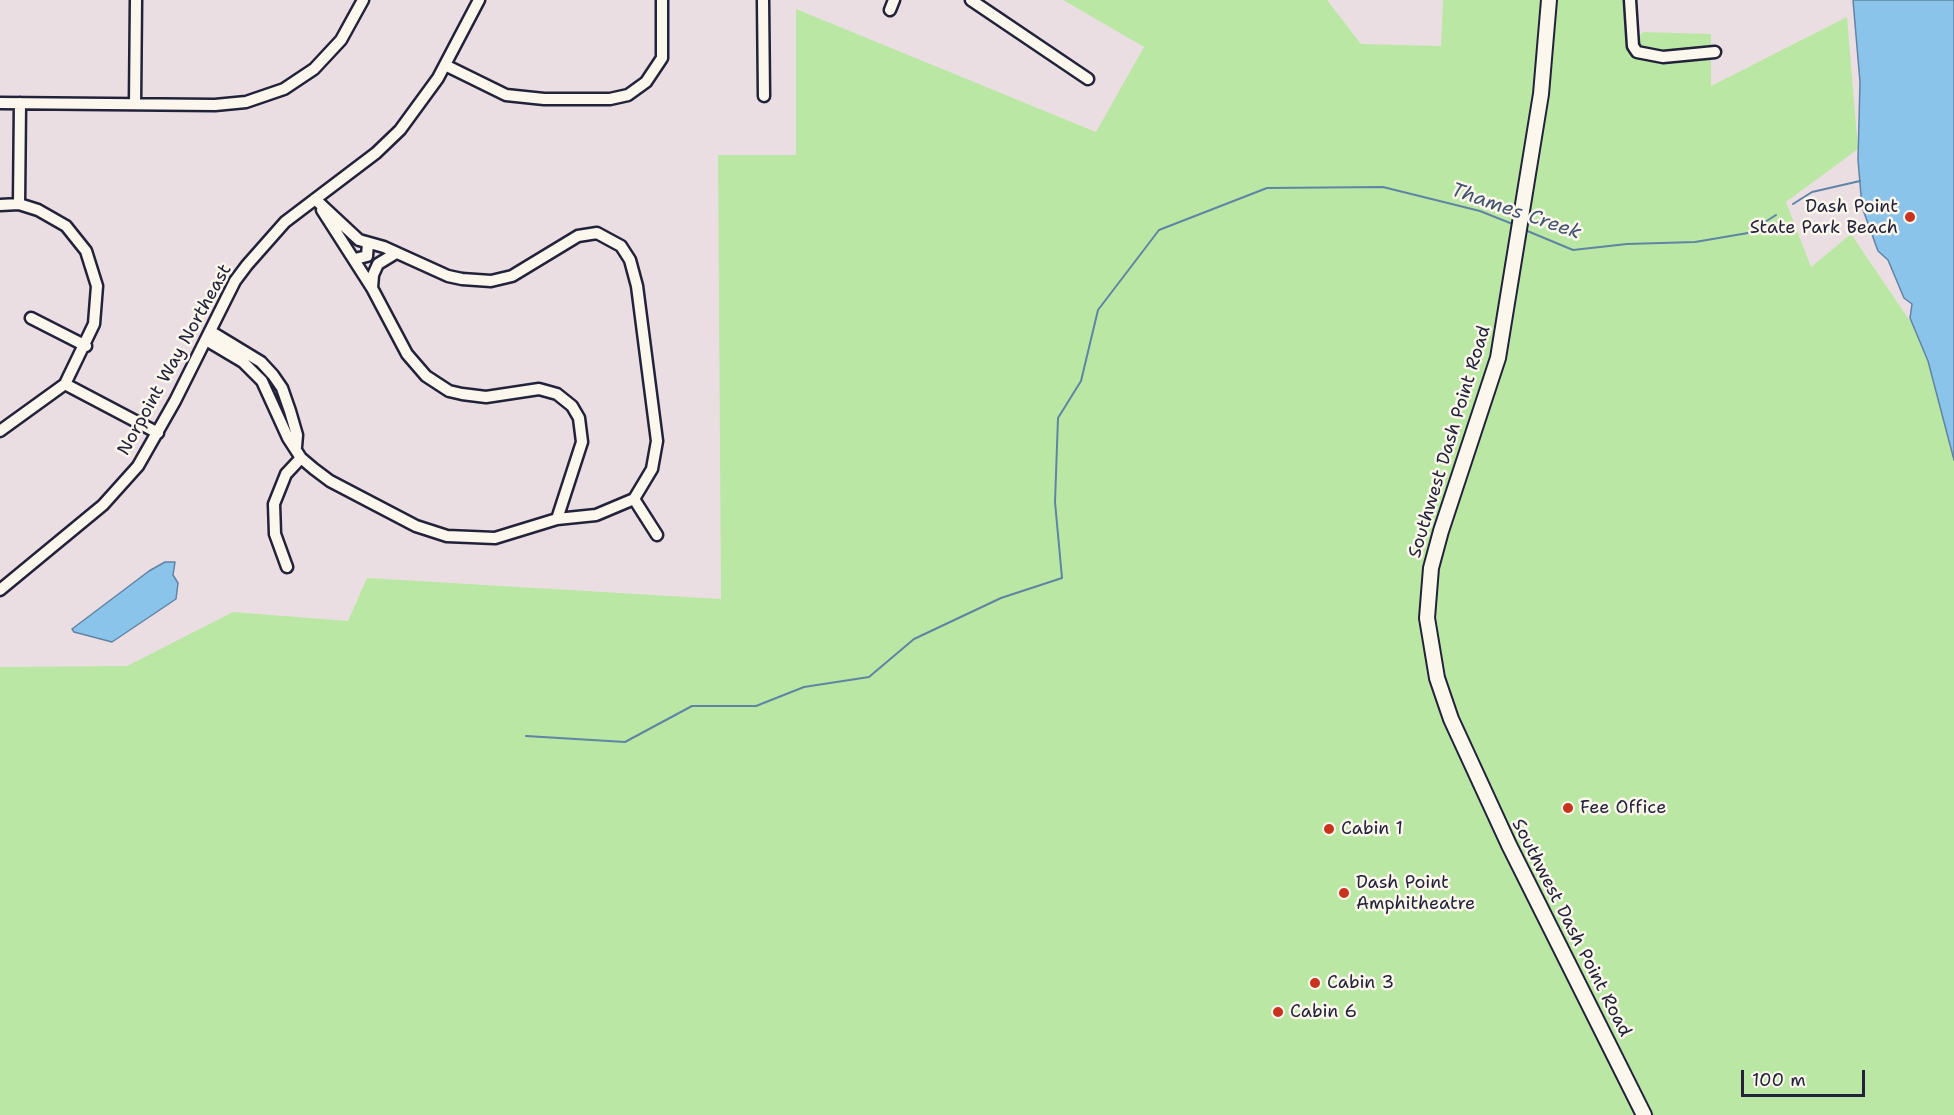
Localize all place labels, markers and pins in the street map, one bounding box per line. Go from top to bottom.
place label: Dash Point State Park Beach [1750,196,1898,238]
marker: Dash Point State Park Beach [1903,210,1917,224]
place label: Fee Office [1580,797,1666,819]
marker: Fee Office [1561,801,1575,815]
place label: Cabin 1 [1341,818,1403,840]
marker: Cabin 1 [1322,822,1336,836]
place label: Dash Point Amphitheatre [1356,872,1475,914]
marker: Dash Point Amphitheatre [1337,886,1351,900]
place label: Cabin 3 [1327,972,1394,994]
marker: Cabin 3 [1308,976,1322,990]
place label: Cabin 6 [1290,1001,1357,1023]
marker: Cabin 6 [1271,1005,1285,1019]

